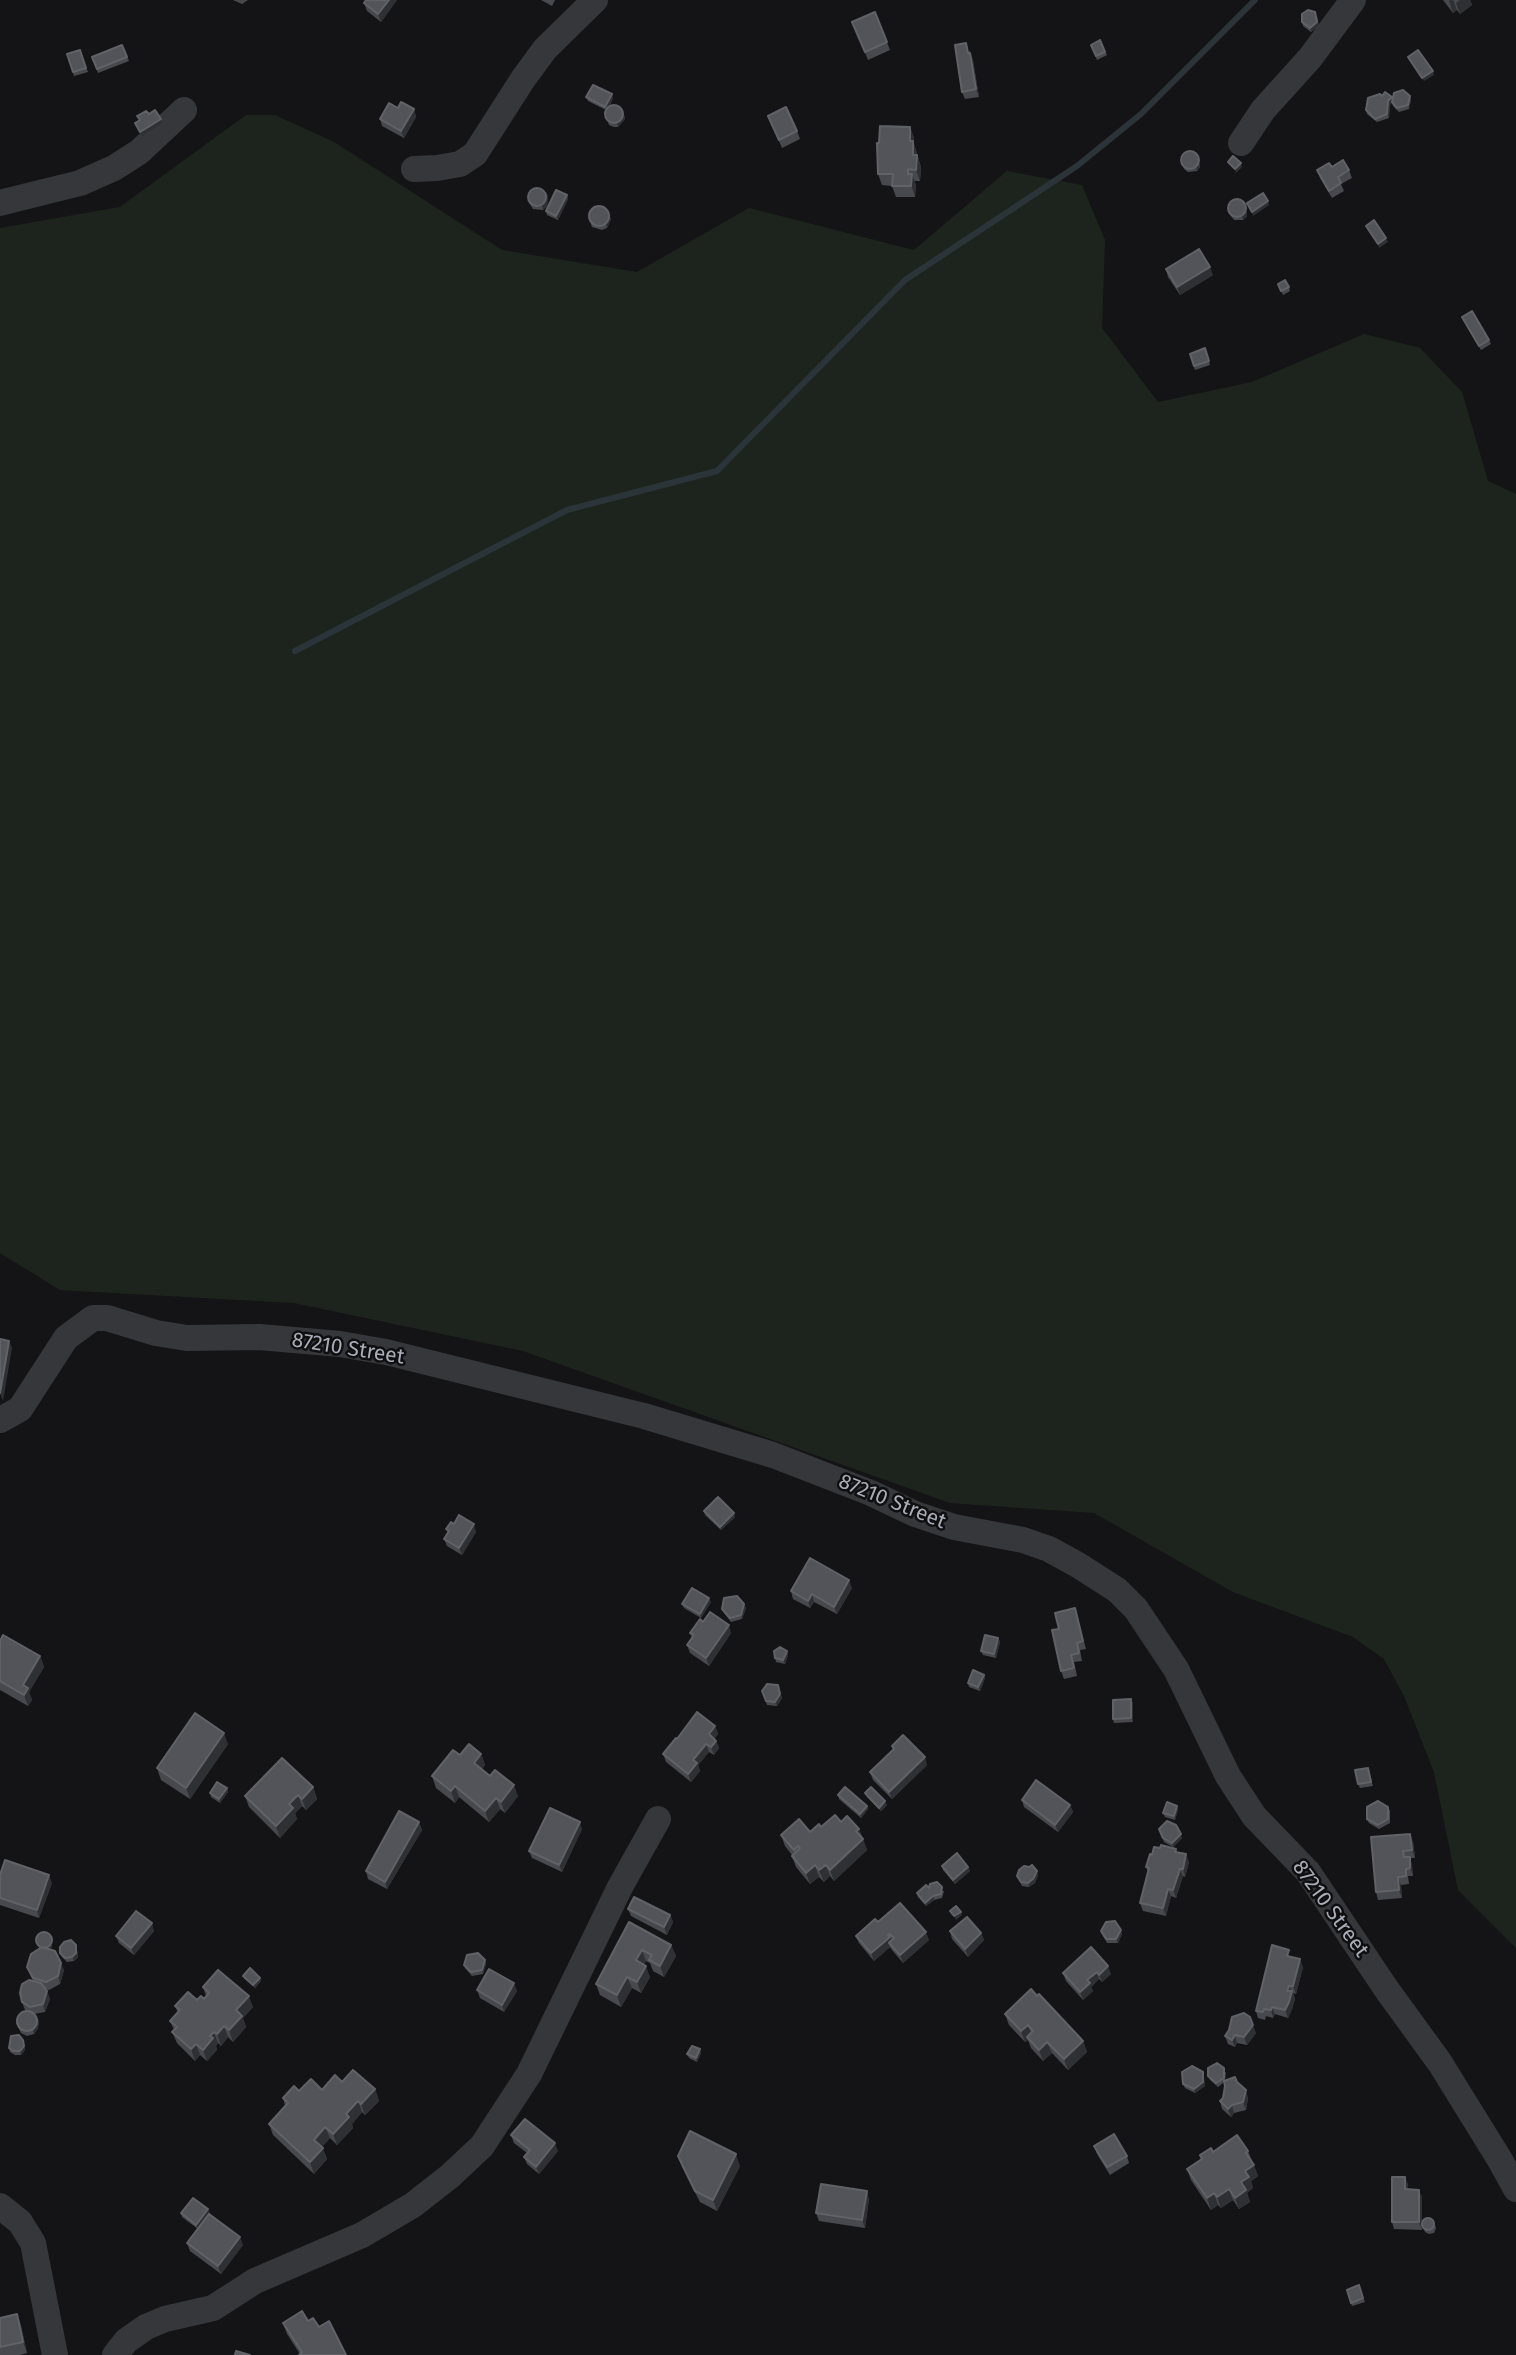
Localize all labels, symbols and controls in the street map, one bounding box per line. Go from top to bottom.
street label: 87210 Street [290,1328,406,1370]
street label: 87210 Street [835,1469,949,1535]
street label: 87210 Street [1286,1856,1374,1962]

